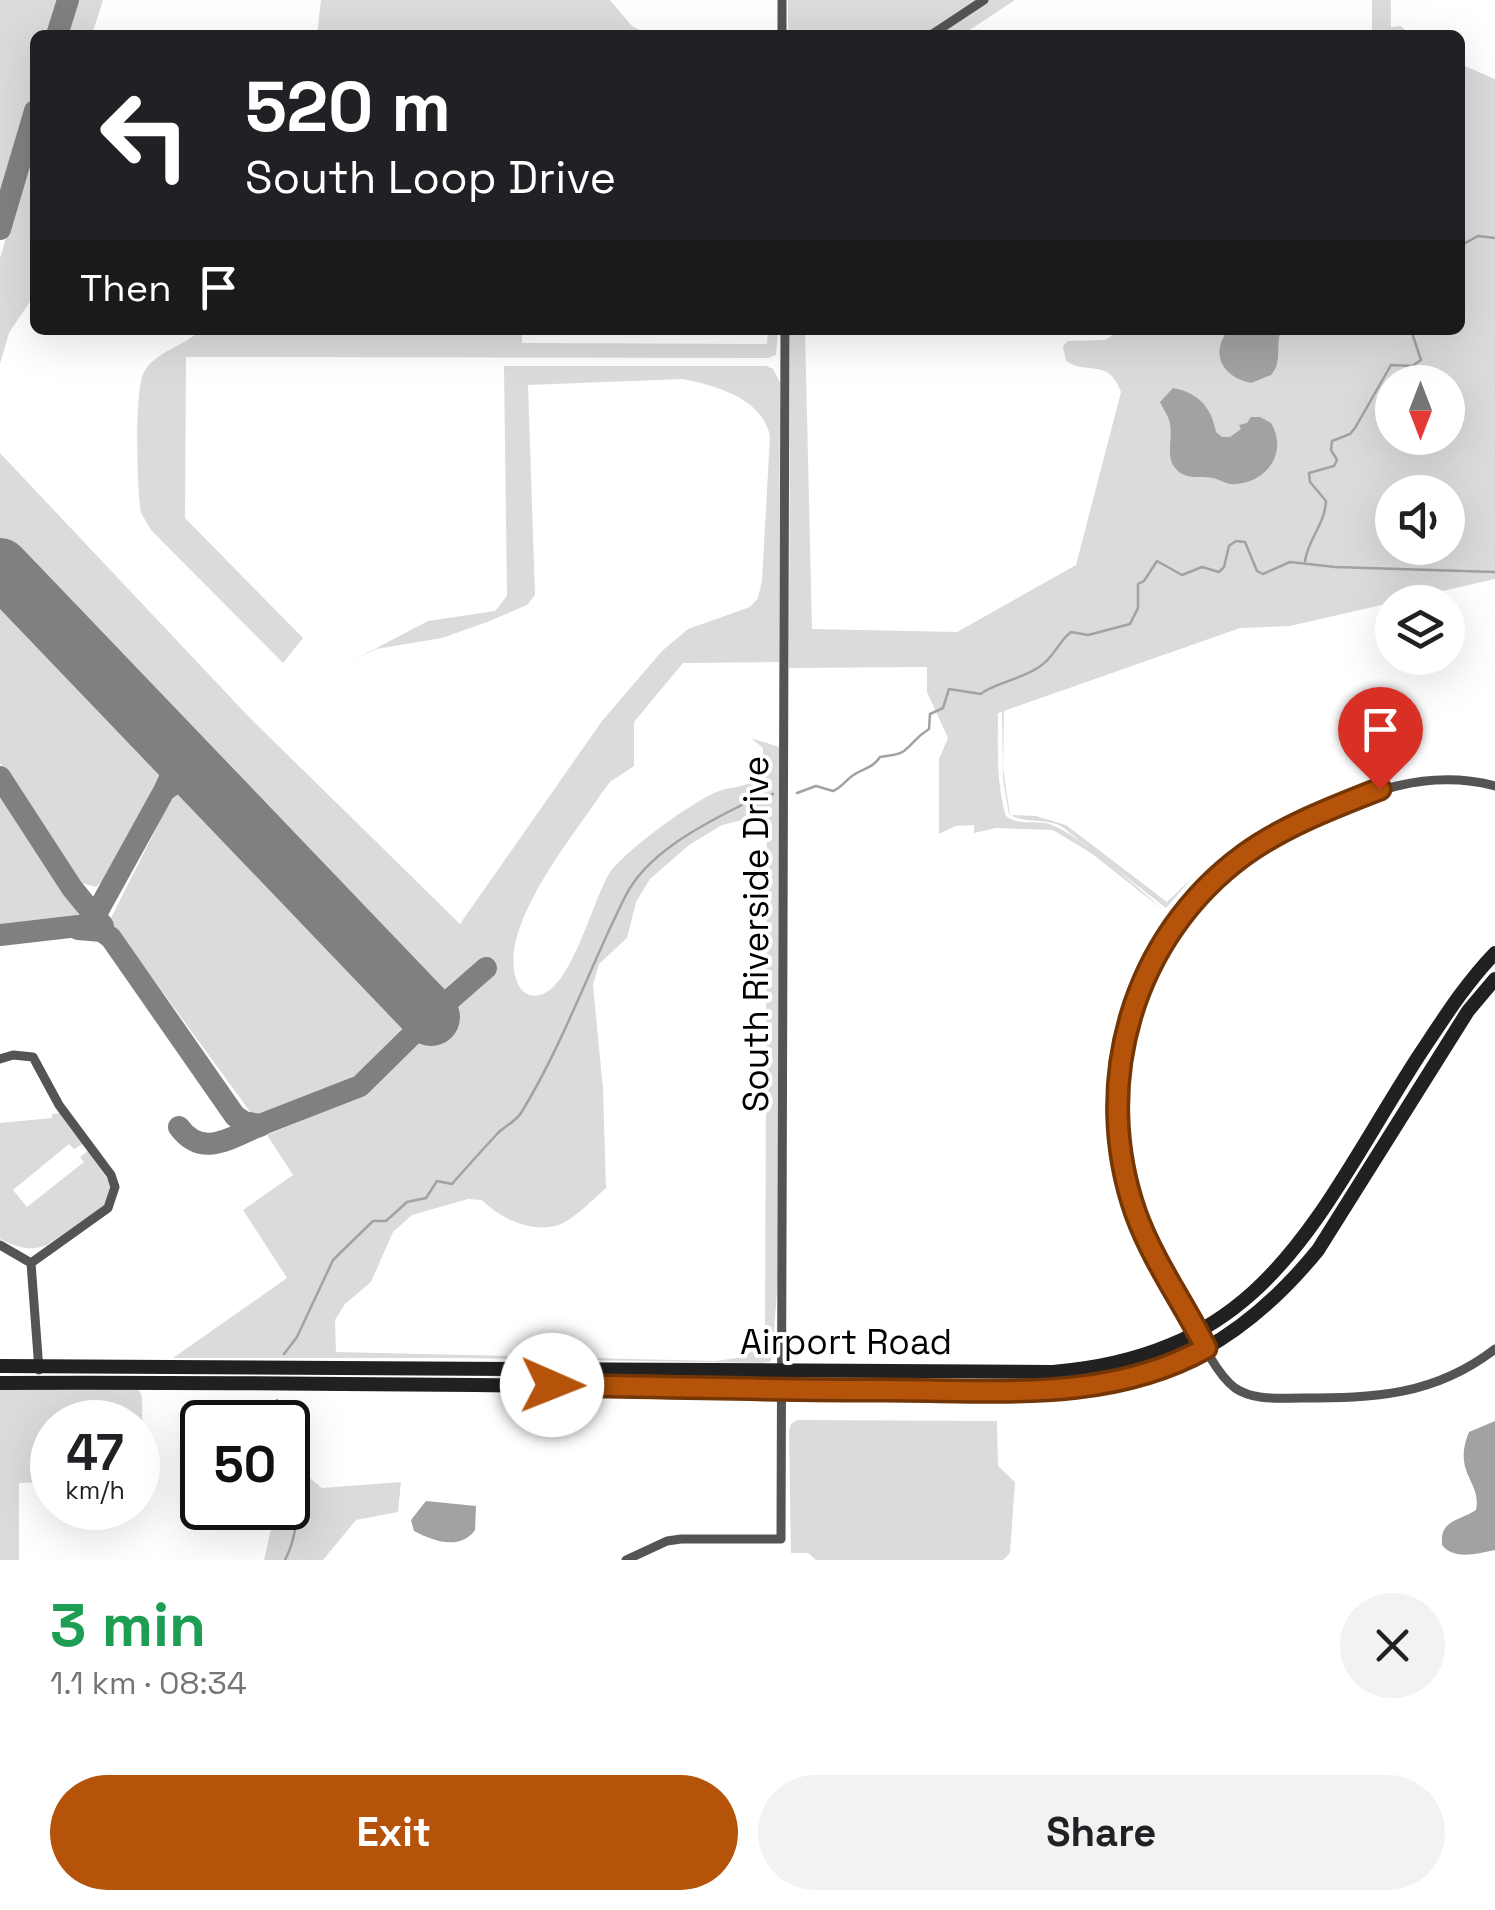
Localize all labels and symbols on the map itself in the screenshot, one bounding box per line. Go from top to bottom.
north arrow [1375,365,1465,455]
pin [1338,687,1423,790]
street label: South Riverside Drive [734,756,778,1112]
street label: Airport Road [740,1320,952,1364]
position arrow [500,1333,604,1437]
speed limit sign: 50 [180,1400,310,1530]

